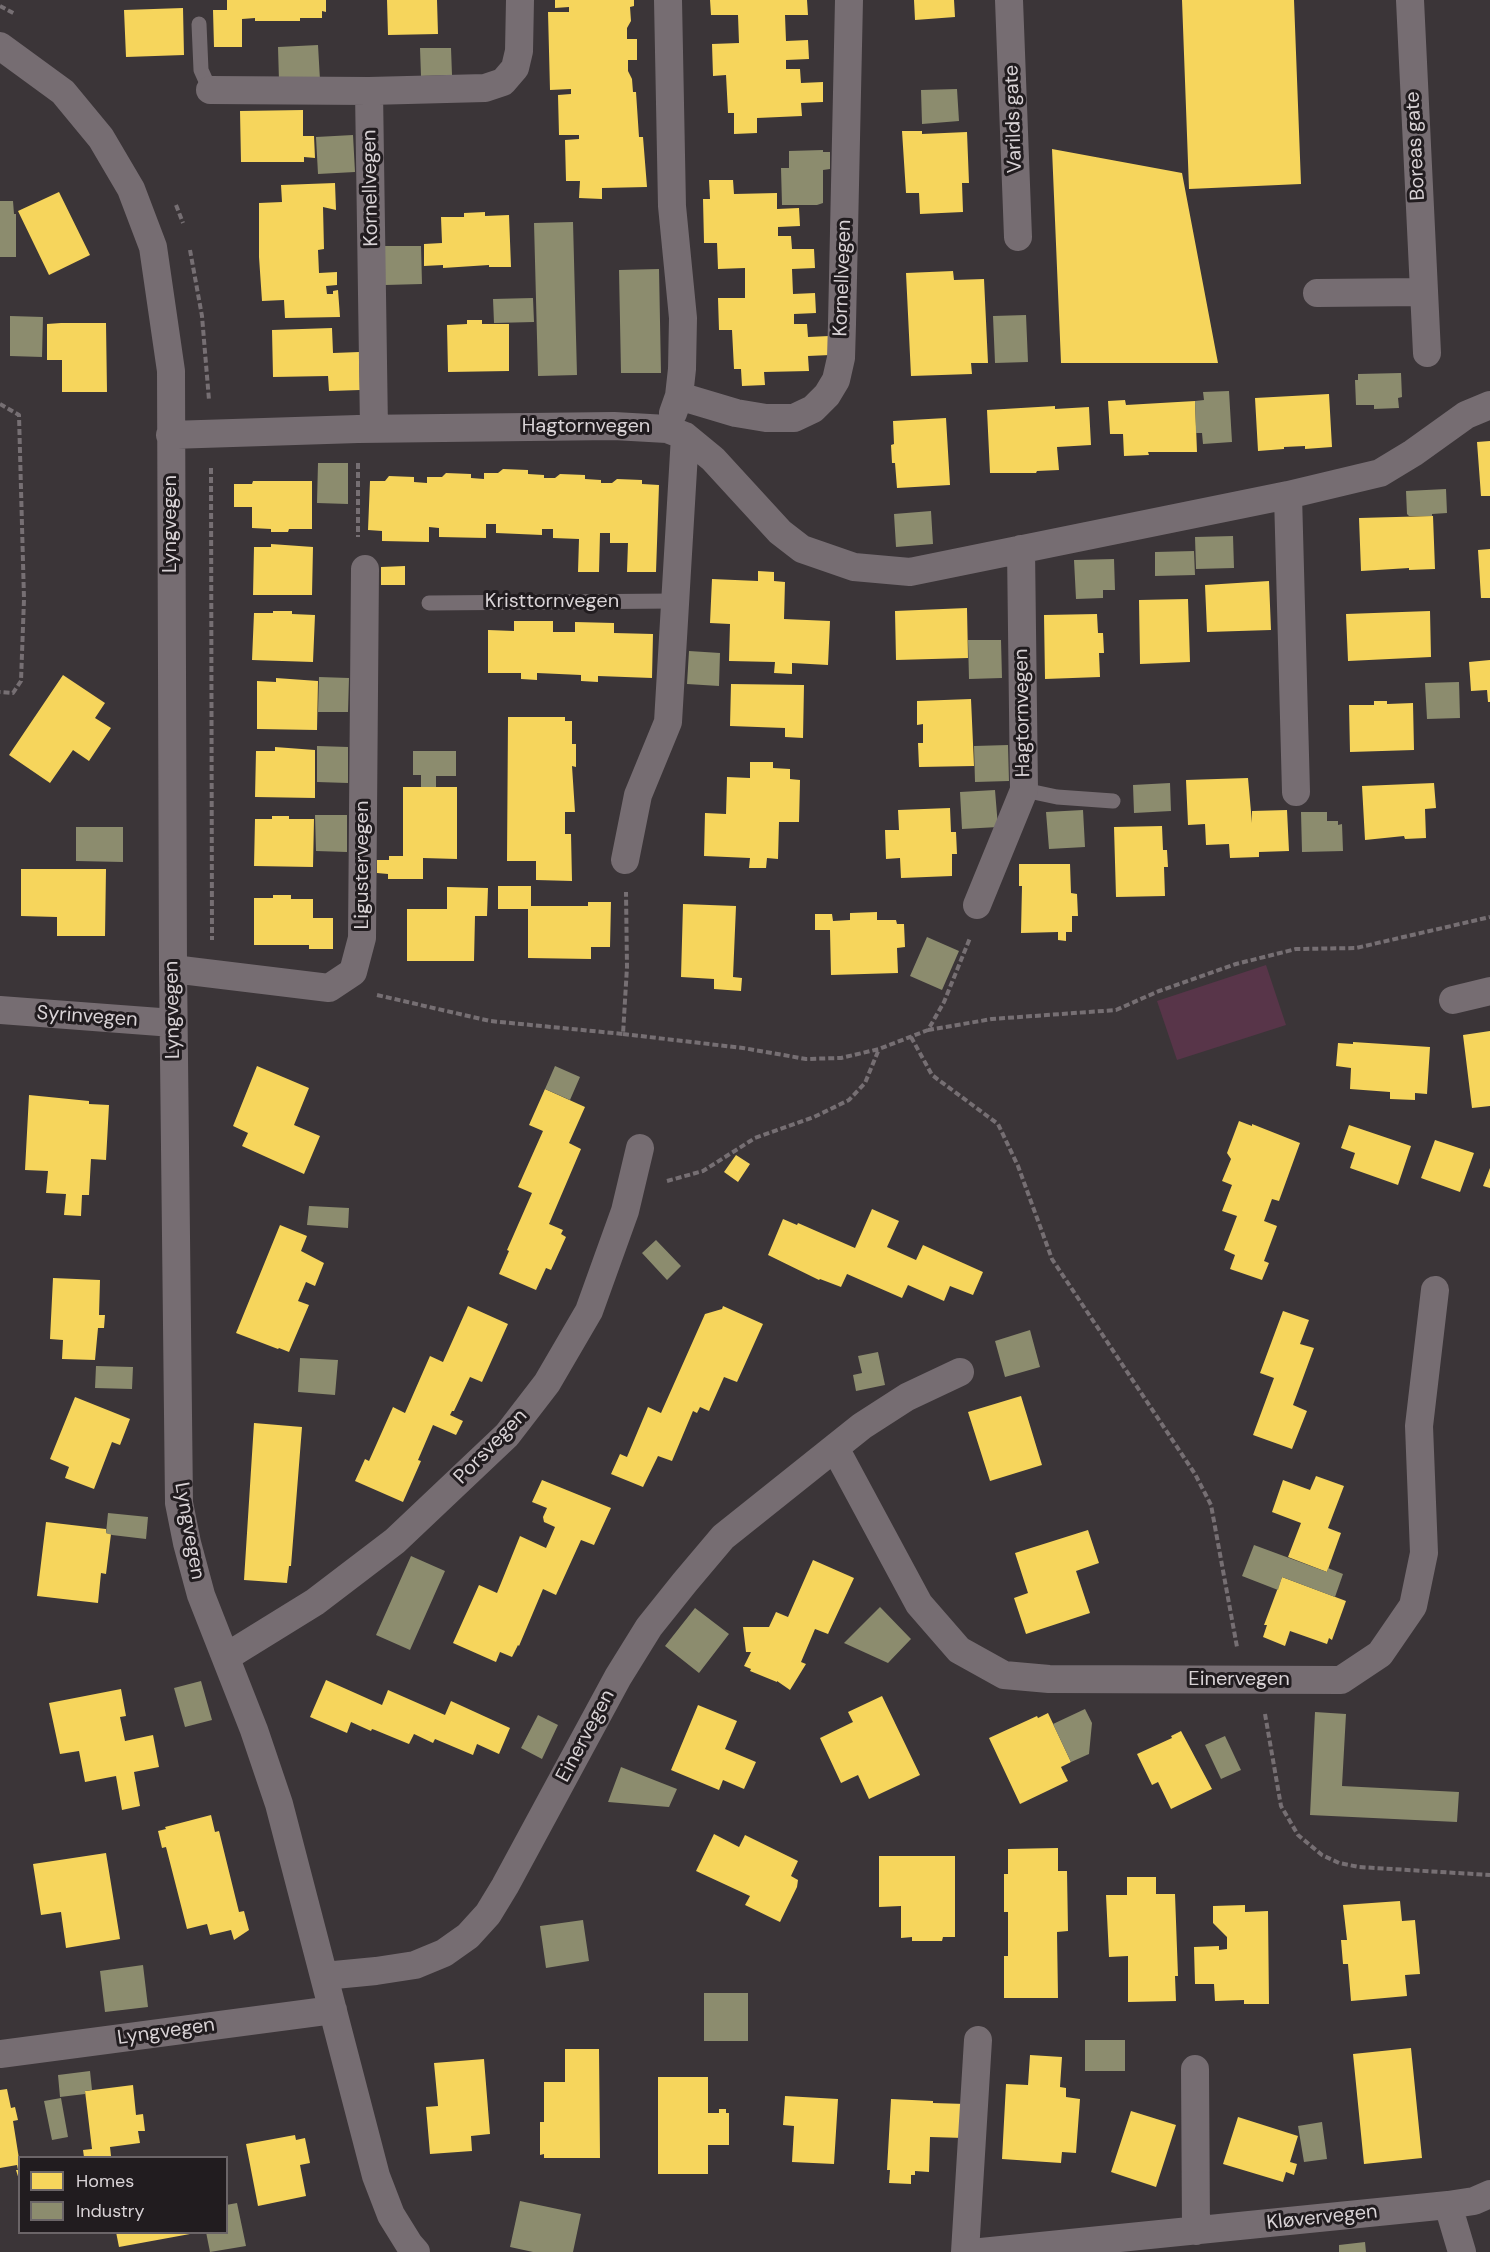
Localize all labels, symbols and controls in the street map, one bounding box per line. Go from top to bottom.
street label: Varilds gate [1000,64,1028,174]
street label: Boreas gate [1401,91,1431,201]
street label: Kornellvegen [358,129,384,247]
street label: Kornellvegen [829,219,857,337]
street label: Hagtornvegen [522,415,650,439]
street label: Lyngvegen [159,475,183,573]
street label: Kristtornvegen [485,590,619,614]
street label: Hagtornvegen [1010,648,1036,778]
street label: Ligustervegen [351,801,375,929]
street label: Lyngvegen [160,961,186,1059]
street label: Syrinvegen [36,1002,138,1032]
street label: Porsvegen [449,1405,533,1489]
street label: Lyngvegen [169,1481,209,1581]
street label: Einervegen [1188,1668,1290,1692]
street label: Einervegen [552,1686,620,1786]
street label: Lyngvegen [116,2013,216,2051]
legend [18,2156,228,2234]
text: Homes [76,2169,134,2193]
text: Industry [76,2199,145,2223]
street label: Kløvervegen [1265,2200,1379,2236]

